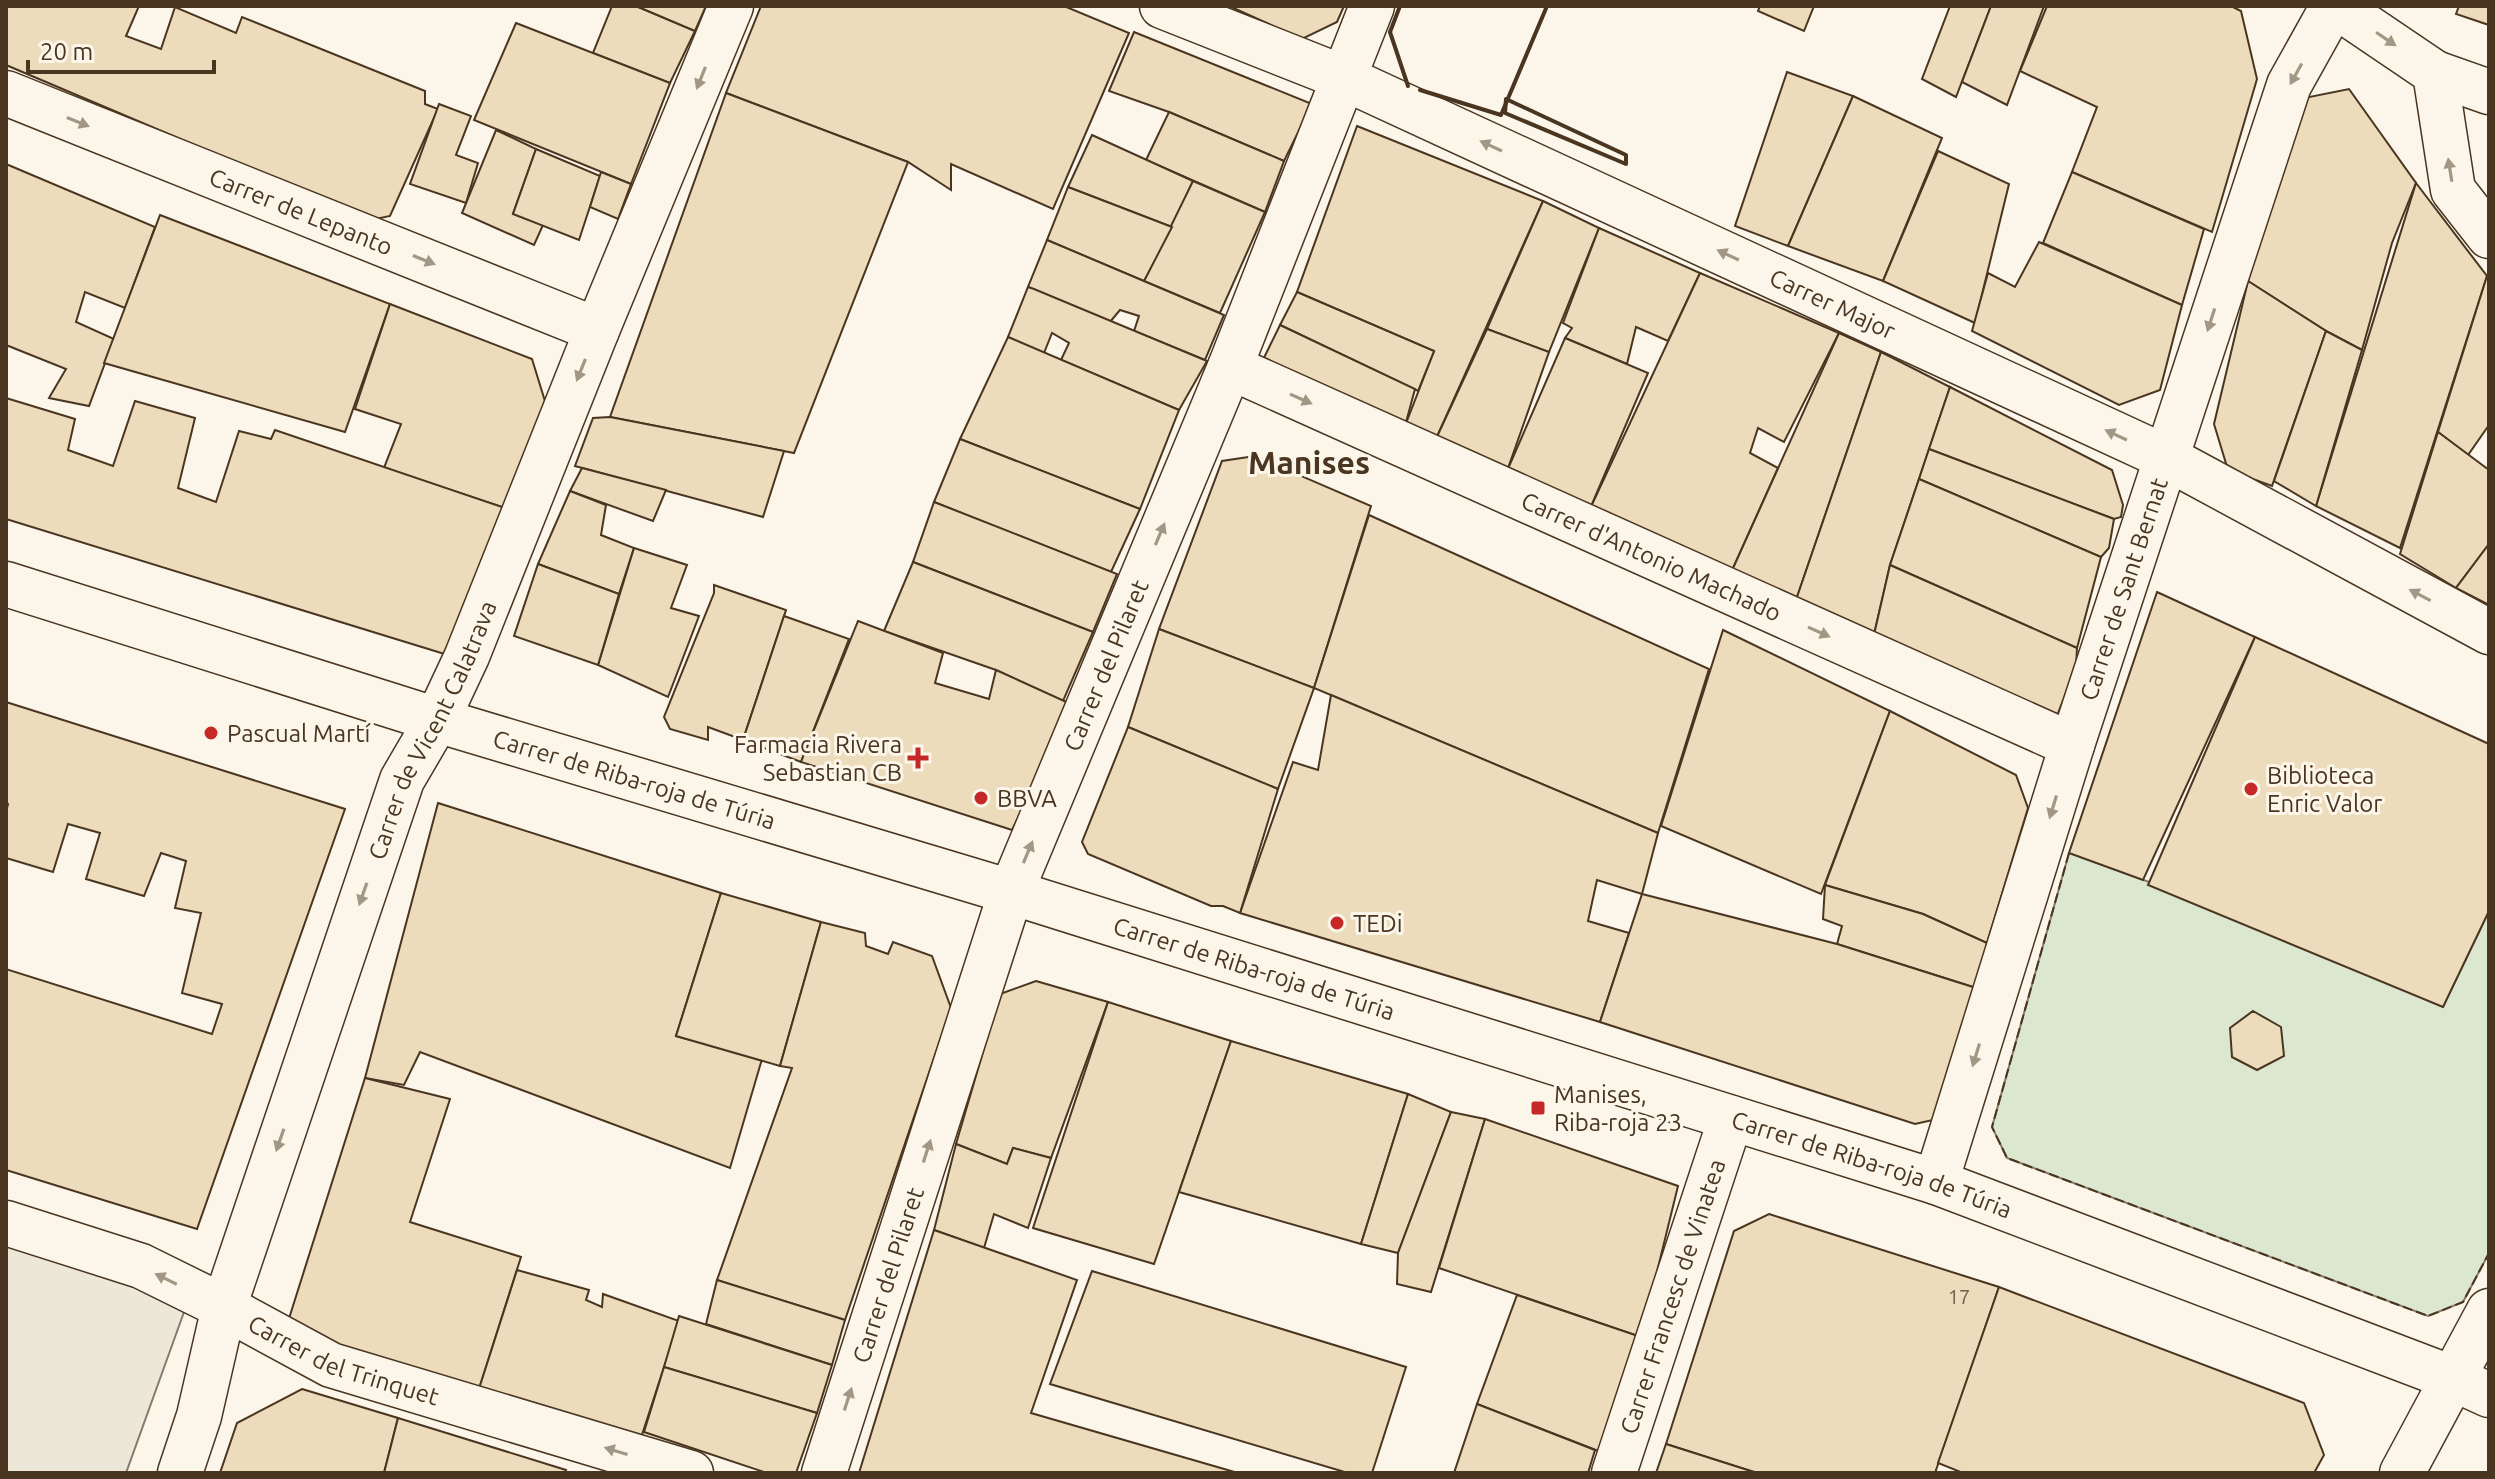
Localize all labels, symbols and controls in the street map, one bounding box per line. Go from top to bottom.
scale bar [28,24,214,74]
one-way arrow [2375,32,2396,47]
text: 20 m [40,38,93,65]
one-way arrow [2289,63,2303,85]
one-way arrow [695,66,708,90]
one-way arrow [66,116,90,129]
one-way arrow [1480,139,1503,153]
one-way arrow [2443,158,2456,183]
street label: Carrer de Lepanto [206,163,397,260]
one-way arrow [1716,248,1739,262]
one-way arrow [412,254,436,267]
street label: Carrer Major [1766,263,1900,344]
one-way arrow [2204,308,2216,332]
one-way arrow [575,358,588,382]
one-way arrow [1289,392,1313,406]
one-way arrow [2104,428,2128,442]
district label: Manises [1248,444,1370,480]
street label: Carrer de Sant Bernat [2074,474,2173,704]
street label: Carrer d'Antonio Machado [1517,486,1786,626]
one-way arrow [1154,522,1167,546]
street label: Carrer del Pilaret [1058,575,1153,755]
one-way arrow [2409,588,2432,602]
street label: Carrer de Vicent Calatrava [363,597,501,863]
one-way arrow [1807,625,1831,639]
place label: Pascual Martí [227,720,372,747]
marker: Pascual Martí [202,724,220,742]
street label: Carrer de Riba-roja de Túria [490,724,779,834]
place label: Farmacia Rivera Sebastian CB [734,731,902,786]
marker: Farmacia Rivera Sebastian CB [909,749,927,767]
place label: Biblioteca Enric Valor [2267,762,2382,817]
marker: Biblioteca Enric Valor [2242,780,2260,798]
place label: BBVA [997,785,1057,812]
marker: BBVA [972,789,990,807]
one-way arrow [2046,795,2058,819]
one-way arrow [1021,840,1034,864]
one-way arrow [357,882,369,906]
place label: TEDi [1353,910,1403,937]
street label: Carrer de Riba-roja de Túria [1110,911,1398,1025]
marker: TEDi [1328,914,1346,932]
one-way arrow [1969,1043,1981,1067]
place label: Manises, Riba-roja 23 [1554,1081,1682,1136]
marker: Manises, Riba-roja 23 [1529,1099,1547,1117]
street label: Carrer de Riba-roja de Túria [1728,1105,2016,1223]
one-way arrow [273,1128,285,1152]
one-way arrow [921,1139,934,1163]
street label: Carrer Francesc de Vinatea [1614,1156,1730,1437]
street label: Carrer del Pilaret [847,1183,929,1366]
one-way arrow [155,1272,178,1285]
house number: 17 [1948,1285,1970,1308]
street label: Carrer del Trinquet [244,1309,443,1410]
one-way arrow [842,1386,854,1410]
one-way arrow [604,1444,628,1456]

